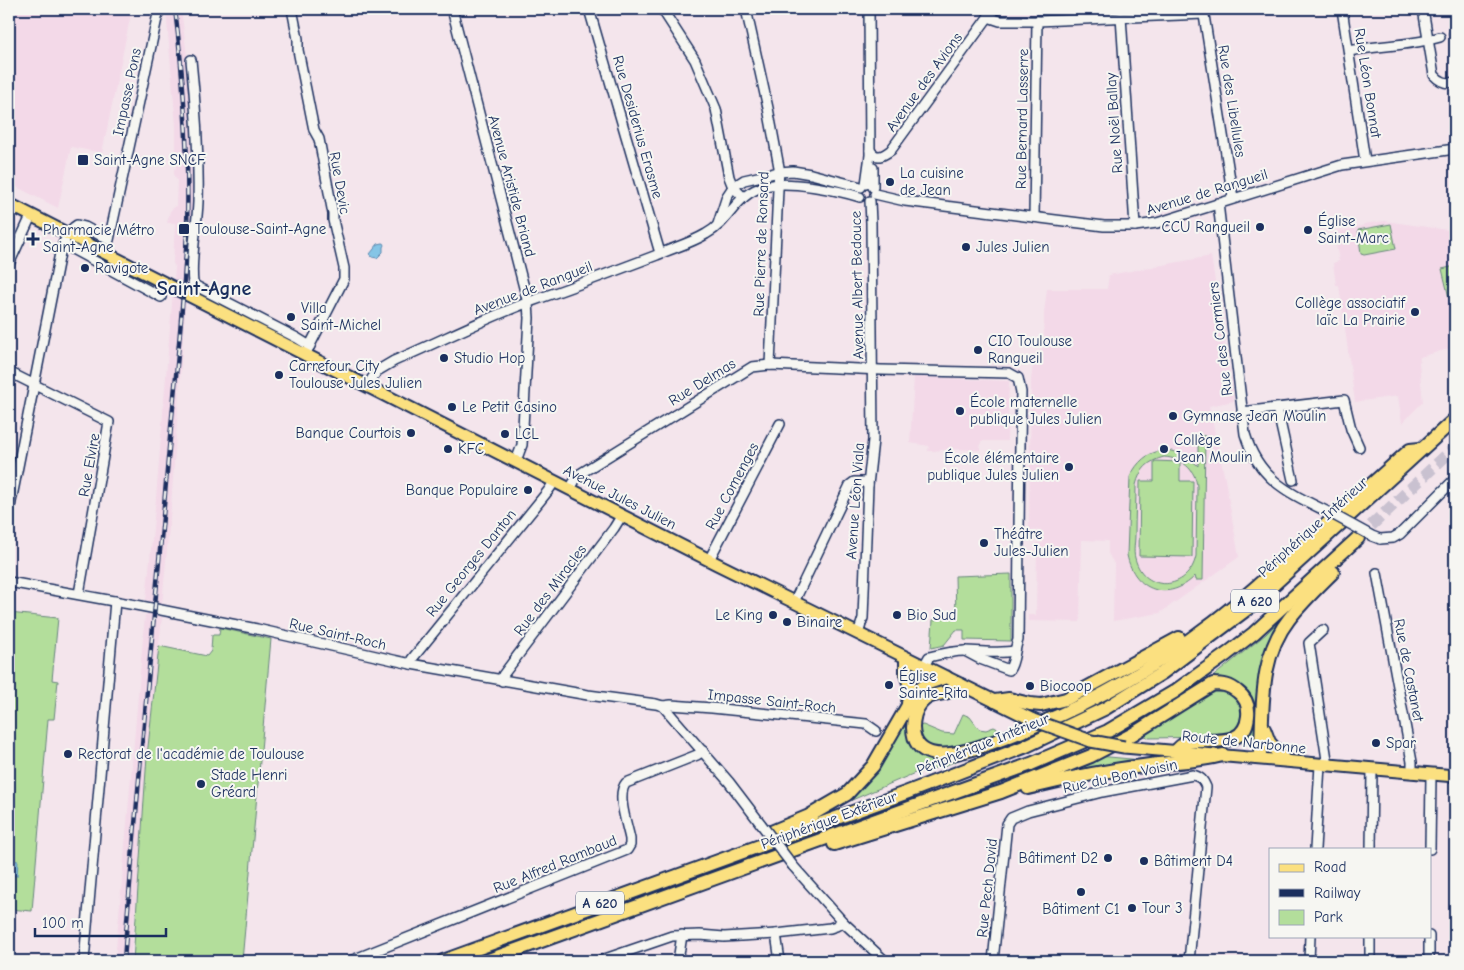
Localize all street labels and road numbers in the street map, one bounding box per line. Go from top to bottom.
street label: Rue Léon Bonnat [1350,27,1386,140]
street label: Avenue des Avions [882,29,966,135]
street label: Rue des Libellules [1214,44,1250,158]
street label: Impasse Pons [109,47,145,137]
street label: Rue Bernard Lasserre [1012,48,1032,189]
street label: Rue Desiderius Erasme [609,53,667,201]
street label: Rue Noël Ballay [1101,72,1126,174]
street label: Avenue Aristide Briand [484,113,540,259]
street label: Rue Devic [326,150,354,216]
street label: Avenue de Rangueil [1144,165,1270,219]
street label: Rue Pierre de Ronsard [749,171,773,317]
street label: Avenue Albert Bedouce [847,210,867,359]
street label: Avenue de Rangueil [471,257,595,319]
street label: Rue des Cormiers [1204,281,1236,397]
street label: Rue Delmas [665,354,739,410]
street label: Rue Elvire [75,431,104,498]
street label: Rue Comenges [701,439,763,533]
street label: Avenue Léon Viala [842,442,868,560]
street label: Avenue Jules Julien [561,461,679,533]
street label: Périphérique Intérieur [1254,473,1372,581]
street label: Rue Georges Danton [422,506,520,620]
street label: Rue des Miracles [510,541,590,639]
road number: A 620 [1231,590,1279,612]
street label: Rue Saint-Roch [288,614,388,654]
street label: Rue de Castanet [1390,617,1428,724]
street label: Impasse Saint-Roch [707,685,837,717]
street label: Périphérique Intérieur [914,709,1052,779]
street label: Route de Narbonne [1181,727,1307,758]
street label: Rue du Bon Voisin [1061,755,1179,797]
street label: Périphérique Extérieur [759,787,900,853]
street label: Rue Alfred Rambaud [491,831,619,897]
street label: Rue Pech David [973,838,1001,938]
road number: A 620 [576,891,624,914]

